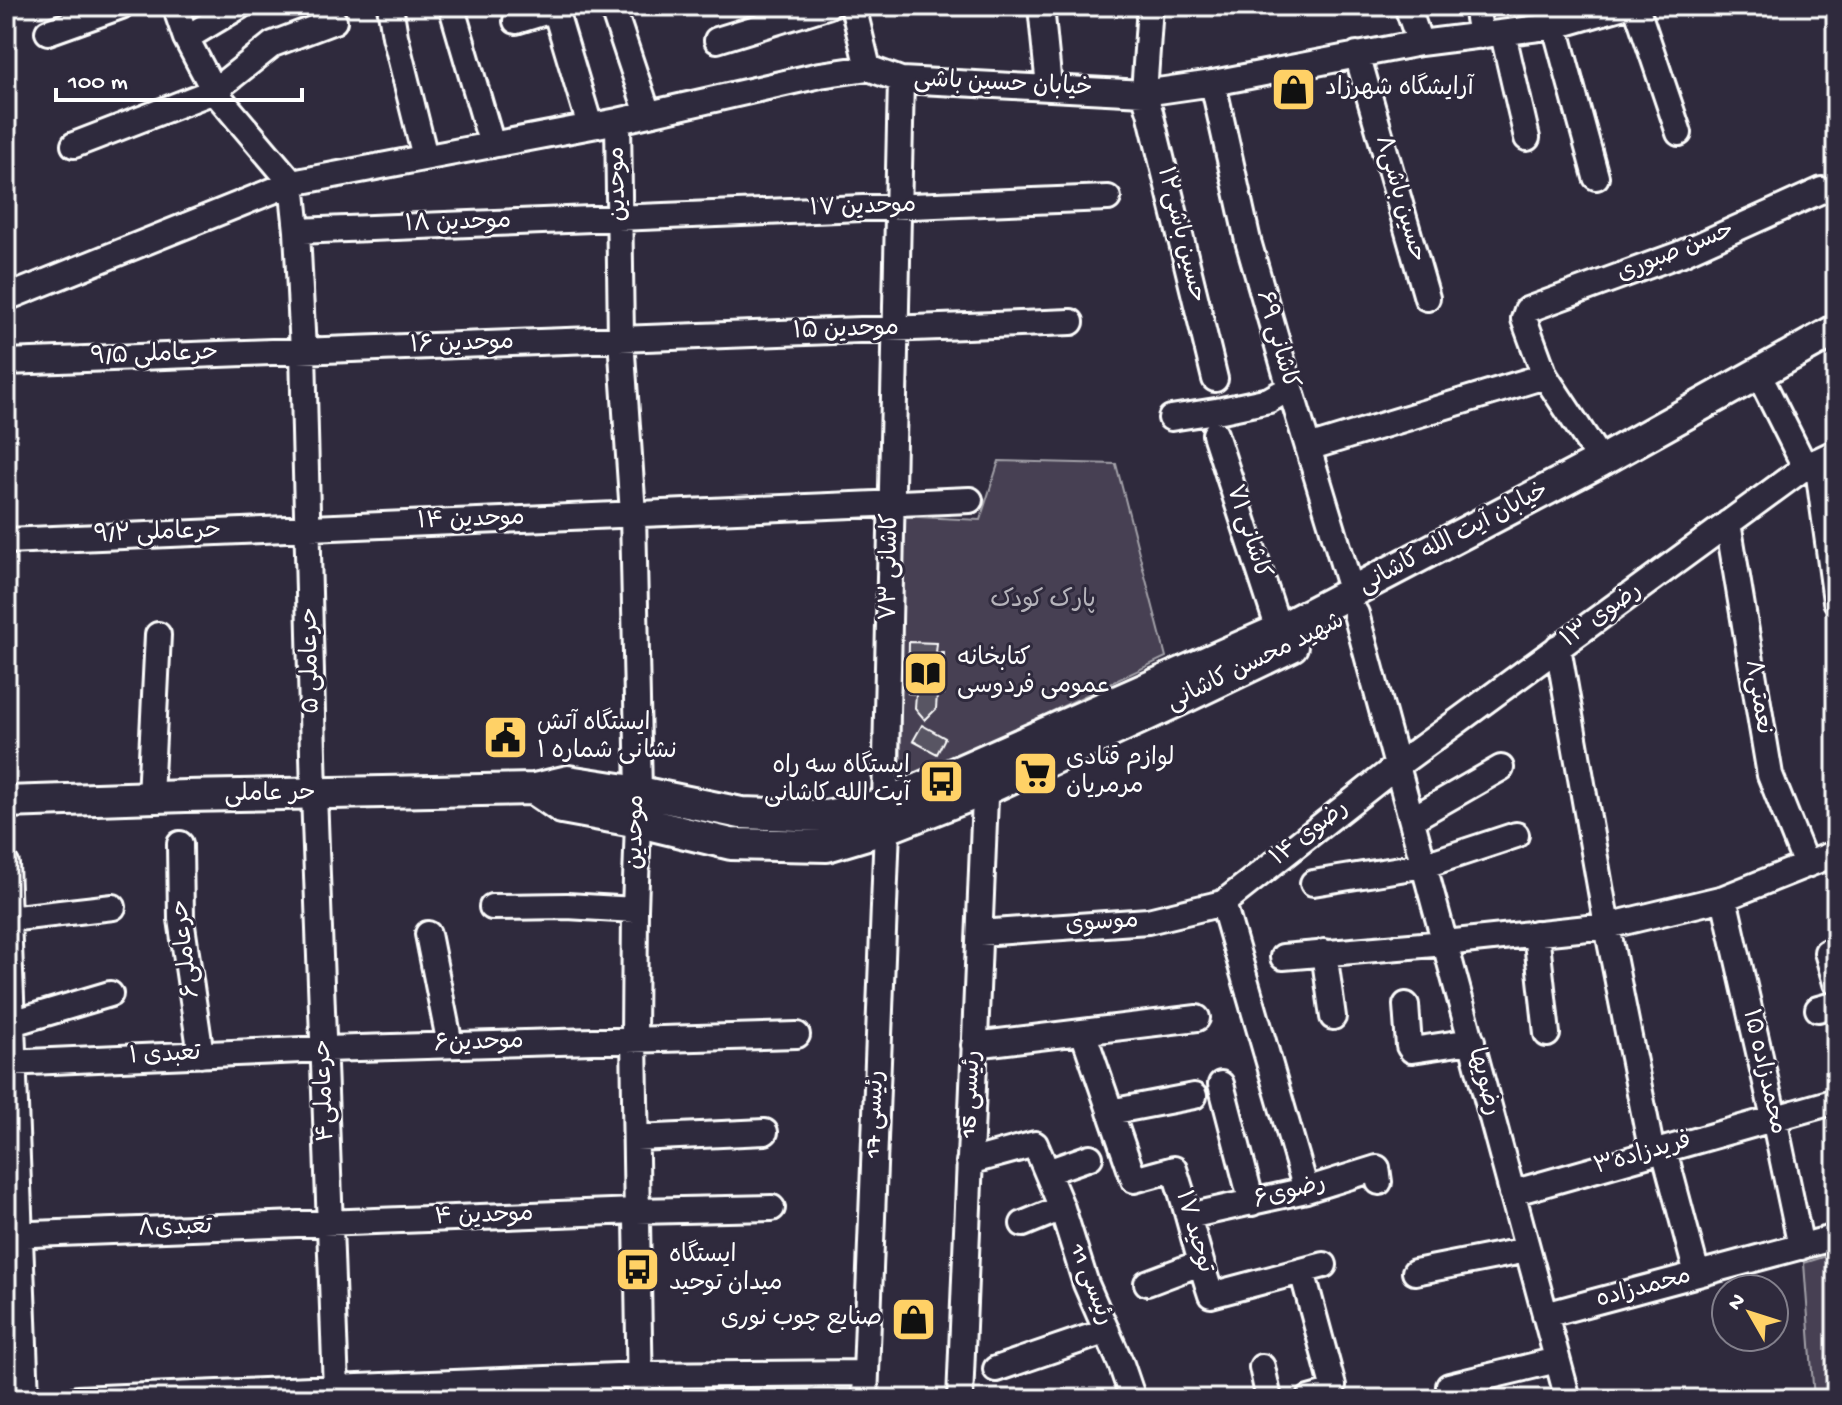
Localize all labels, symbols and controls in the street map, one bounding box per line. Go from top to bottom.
scale bar [56,52,302,102]
shop icon: آرایشگاه شهرزاد [1270,65,1318,113]
street label: خیابان حسین باشی [913,66,1093,104]
text: 100 m [67,69,128,98]
place label: آرایشگاه شهرزاد [1325,72,1475,104]
street label: حسین باشی۸ [1367,132,1431,266]
street label: موحدین [604,146,634,222]
street label: حسین باشی۱۲ [1149,164,1211,306]
street label: موحدین ۱۷ [809,192,917,224]
street label: موحدین ۱۸ [404,208,512,240]
street label: حسن صبوری [1613,216,1739,290]
street label: کاشانی ۶۹ [1248,287,1304,393]
street label: موحدین ۱۵ [792,315,900,347]
street label: موحدین ۱۶ [409,329,515,361]
street label: حرعاملی ۹/۵ [90,339,218,373]
street label: خیابان آیت الله کاشانی [1353,475,1554,601]
street label: کاشانی ۷۱ [1218,481,1276,583]
street label: موحدین ۱۴ [417,505,525,537]
street label: کاشانی ۷۳ [876,513,906,621]
street label: حرعاملی ۹/۲ [93,517,221,551]
street label: رضوی ۱۳ [1556,577,1648,655]
park label: پارک کودک [990,587,1096,616]
street label: حرعاملی ۵ [297,607,327,714]
street label: شهید محسن کاشانی [1162,607,1350,719]
place label: کتابخانه عمومی فردوسی [957,645,1111,702]
library icon: کتابخانه عمومی فردوسی [902,649,950,697]
street label: نعمتی۸ [1737,657,1777,737]
place label: ایستگاه آتش نشانی شماره ۱ [537,707,677,767]
public building icon: ایستگاه آتش نشانی شماره ۱ [482,714,530,762]
place label: لوازم قنادی مرمریان [1066,745,1174,802]
supermarket icon: لوازم قنادی مرمریان [1011,749,1059,797]
place label: ایستگاه سه راه آیت الله کاشانی [764,750,911,810]
bus stop icon: ایستگاه سه راه آیت الله کاشانی [917,757,965,805]
street label: حر عاملی [224,780,316,810]
street label: موحدین [622,794,652,870]
street label: رضوی ۱۴ [1265,795,1355,873]
street label: حرعاملی۶ [167,898,207,999]
street label: موسوی [1065,907,1139,941]
street label: محمدزاده ۱۵ [1734,1006,1792,1138]
street label: موحدین۶ [434,1028,524,1060]
street label: حرعاملی۴ [310,1039,342,1142]
street label: تعبدی ۱ [128,1040,203,1072]
street label: رضویها [1460,1045,1506,1119]
street label: رئیسی 15 [955,1049,989,1140]
street label: رئیسی 17 [860,1070,892,1159]
street label: فریدزاده۳ [1591,1127,1695,1183]
street label: رضوی۶ [1251,1170,1329,1216]
street label: توحید ۱۷ [1167,1187,1219,1278]
street label: موحدین ۴ [434,1201,534,1233]
street label: تعبدی۸ [137,1213,214,1245]
place label: ایستگاه میدان توحید [669,1239,782,1299]
street label: رئیسی 11 [1061,1239,1119,1330]
bus stop icon: ایستگاه میدان توحید [614,1246,662,1294]
street label: محمدزاده [1593,1262,1695,1316]
north arrow [1710,1273,1790,1353]
text: N [1723,1289,1752,1317]
shop icon: صنایع چوب نوری [889,1295,937,1343]
place label: صنایع چوب نوری [721,1305,882,1334]

